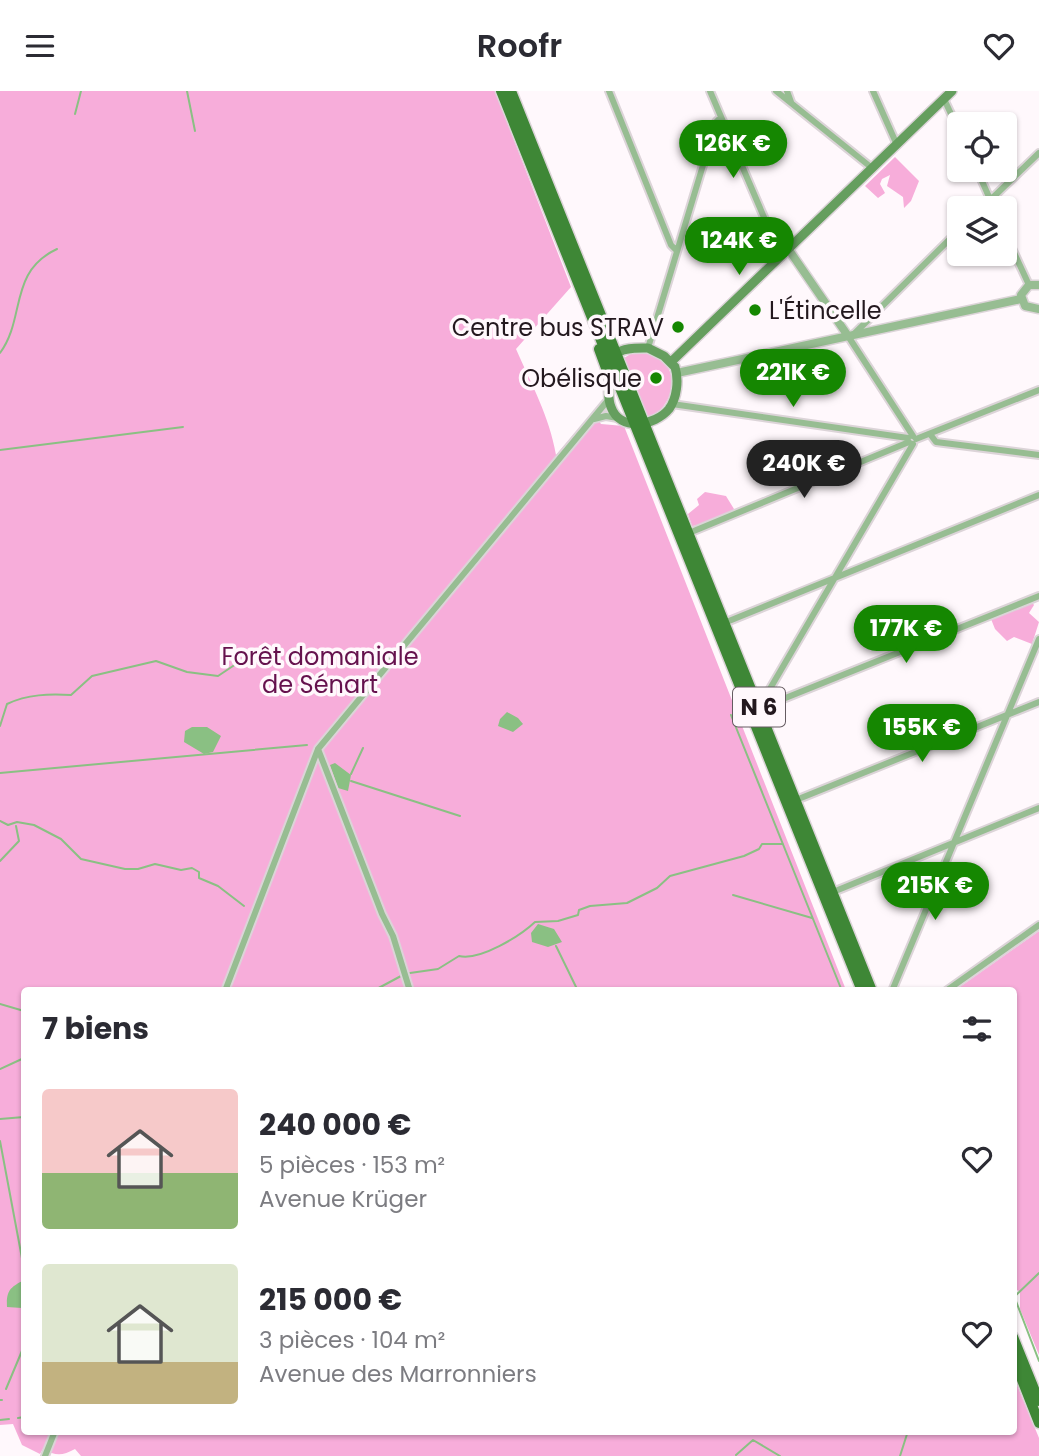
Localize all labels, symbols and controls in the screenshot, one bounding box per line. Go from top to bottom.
text: Roofr [477,23,562,68]
icon: menu [21,27,59,65]
icon: heart [980,27,1018,65]
map controls [947,112,1017,266]
button: locate [947,112,1017,182]
pin: 126K € [676,120,790,180]
text: 126K € [695,127,771,159]
button: layers [947,196,1017,266]
pin: 124K € [682,218,796,277]
text: 124K € [701,224,777,256]
place label: L'Étincelle [769,294,882,327]
marker: L'Étincelle [747,302,763,318]
place label: Centre bus STRAV [452,311,664,344]
marker: Centre bus STRAV [670,319,686,335]
pin: 221K € [736,349,850,409]
text: 221K € [756,356,830,388]
place label: Obélisque [521,362,642,395]
marker: Obélisque [648,370,664,386]
pin: 240K € [747,441,861,500]
text: 240K € [763,447,845,479]
pin: 177K € [849,605,963,665]
text: 177K € [870,612,942,644]
park label: Forêt domaniale de Sénart [221,640,419,701]
road number: N 6 [733,687,785,727]
pin: 155K € [865,705,979,764]
text: 155K € [883,711,961,743]
pin: 215K € [878,863,992,922]
text: 215K € [897,869,973,901]
text: 7 biens [42,1007,149,1050]
icon: filters [958,1010,996,1048]
text: 240 000 € [259,1103,411,1146]
icon: home [98,1117,182,1201]
icon: heart [958,1140,996,1178]
text: 5 pièces · 153 m² [259,1149,445,1181]
text: Avenue Krüger [259,1183,427,1215]
text: 215 000 € [259,1278,402,1321]
icon: home [98,1292,182,1376]
icon: heart [958,1315,996,1353]
text: 3 pièces · 104 m² [259,1324,445,1356]
text: Avenue des Marronniers [259,1358,537,1390]

